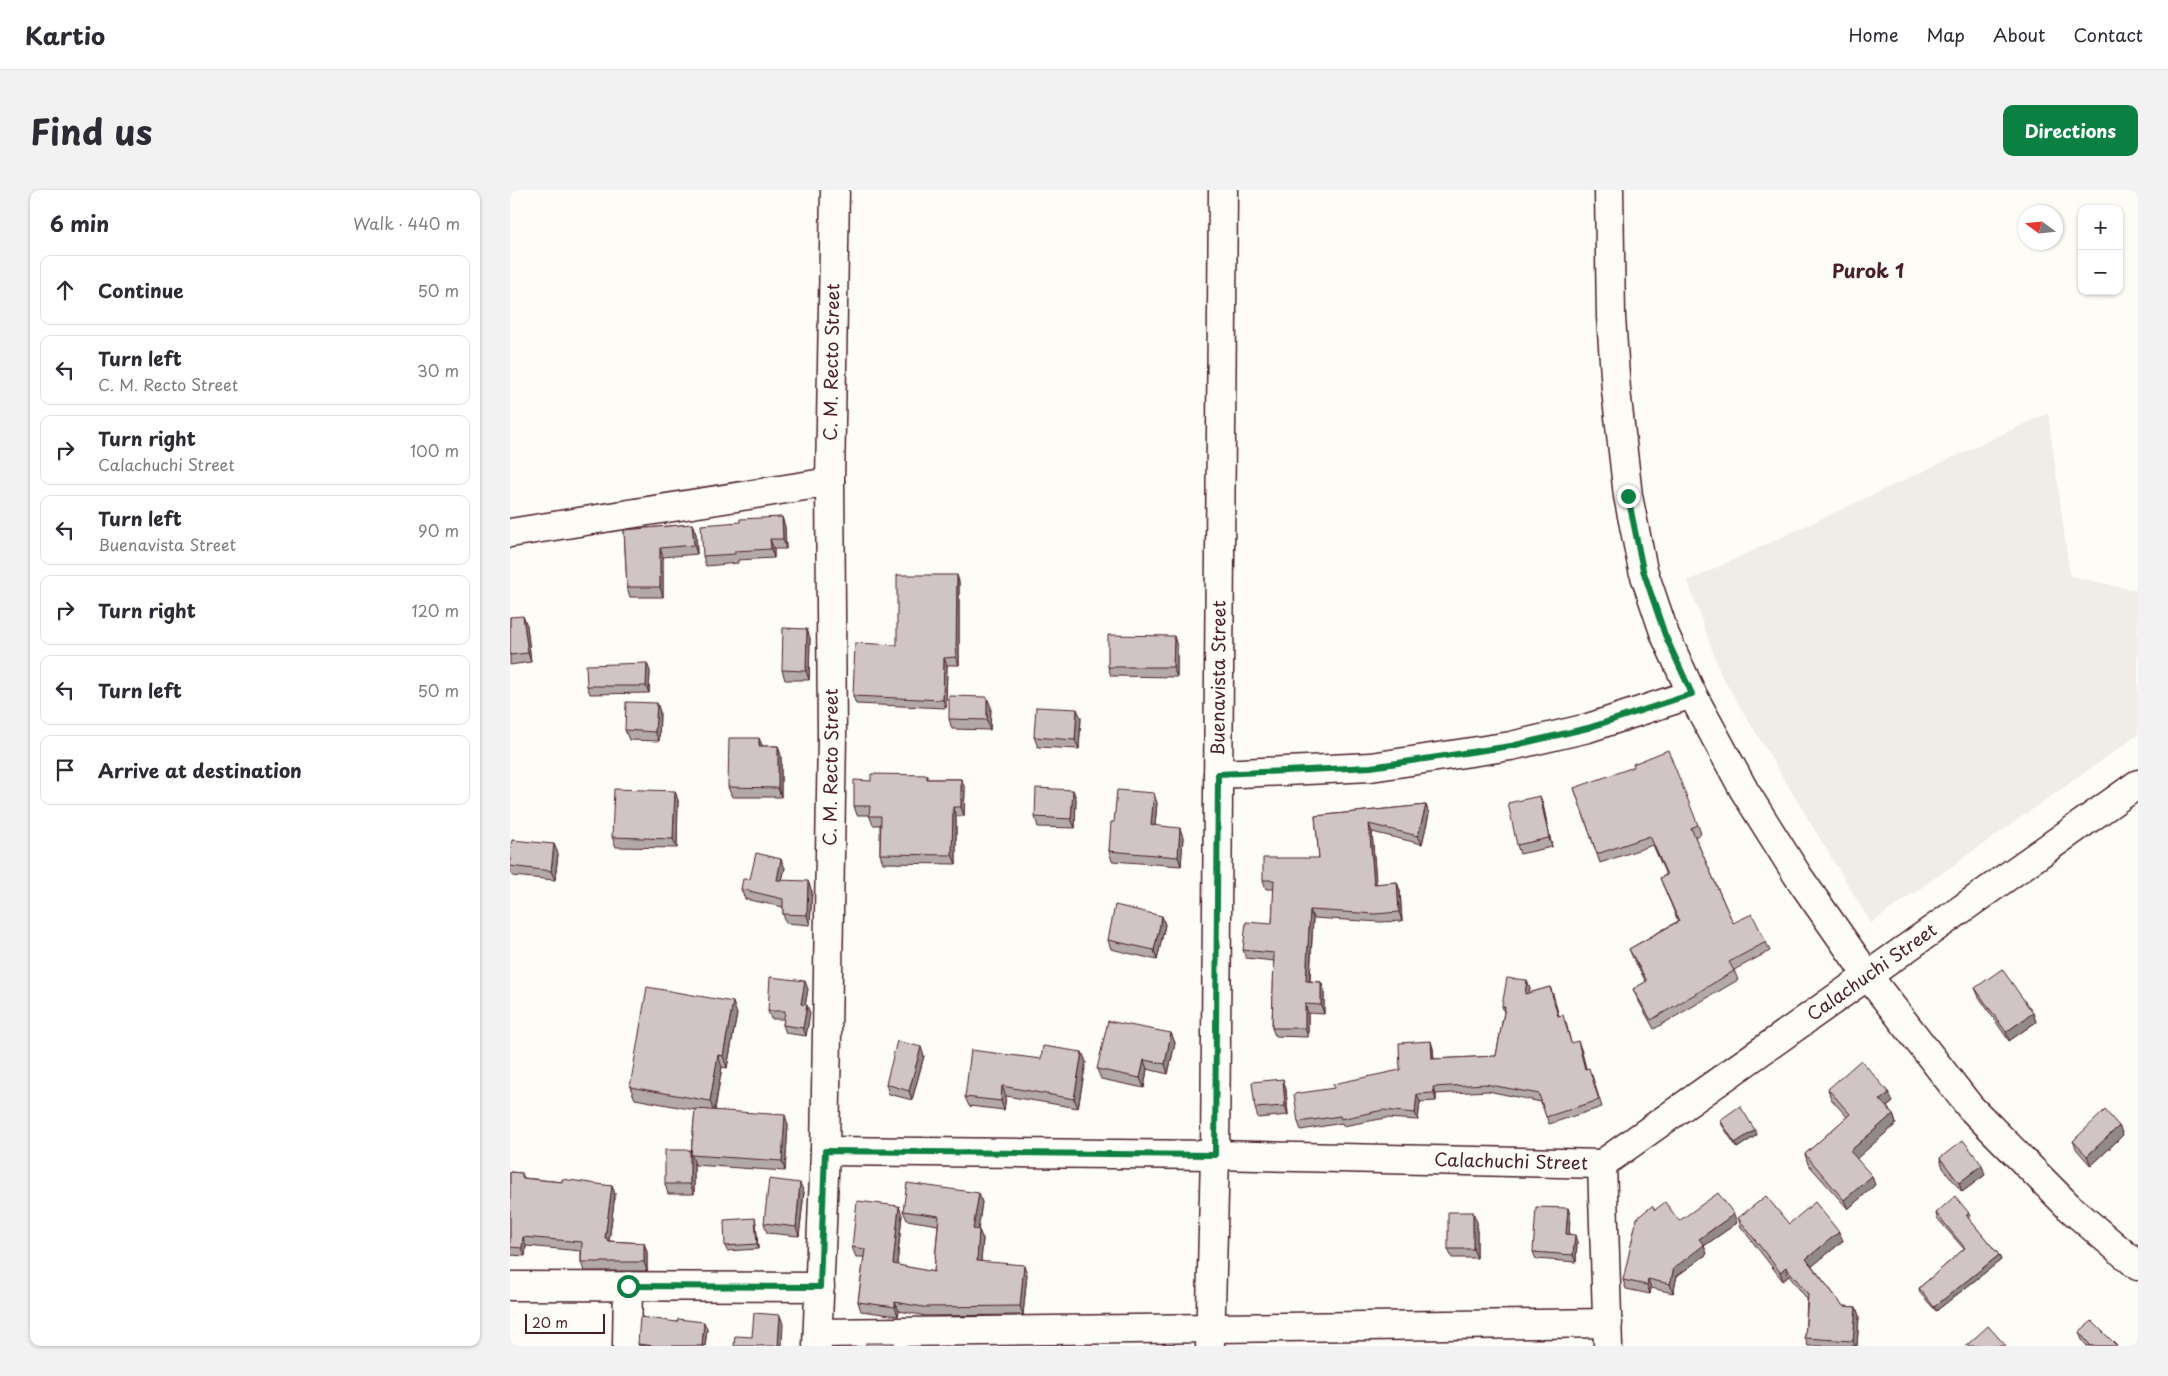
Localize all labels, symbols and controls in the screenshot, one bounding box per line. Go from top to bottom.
text: Kartio [25,17,105,53]
text: Home [1848,21,1898,48]
text: Map [1926,21,1965,48]
text: About [1993,21,2045,48]
text: Contact [2073,21,2143,48]
text: Find us [30,104,152,157]
button: Directions [2003,105,2138,156]
north arrow [2018,205,2063,250]
map controls [2078,205,2123,295]
button: + [2078,205,2123,250]
text: 6 min [50,207,109,239]
text: Walk · 440 m [353,211,460,235]
button: − [2078,250,2123,295]
district label: Purok 1 [1832,256,1904,284]
icon: ahead [51,276,79,304]
text: Continue [98,276,184,304]
text: 50 m [418,278,459,302]
street label: C. M. Recto Street [816,283,845,441]
text: Turn left [98,344,182,372]
icon: left [51,356,79,384]
text: 30 m [417,358,459,382]
text: C. M. Recto Street [98,372,238,396]
text: Turn right [98,424,196,452]
icon: right [51,436,79,464]
text: 100 m [410,438,459,462]
text: Calachuchi Street [98,452,235,476]
route end [1617,485,1640,508]
text: Turn left [98,504,182,532]
icon: left [51,516,79,544]
text: 90 m [418,518,459,542]
text: Buenavista Street [98,532,236,556]
icon: right [51,596,79,624]
text: Turn right [98,596,196,624]
text: 120 m [412,598,459,622]
street label: Buenavista Street [1203,600,1232,756]
icon: left [51,676,79,704]
text: Turn left [98,676,182,704]
text: 50 m [418,678,459,702]
street label: C. M. Recto Street [815,688,844,846]
icon: arrive [51,756,79,784]
text: Arrive at destination [98,756,302,784]
street label: Calachuchi Street [1801,916,1942,1027]
street label: Calachuchi Street [1434,1145,1588,1176]
route start [617,1275,640,1298]
scale bar [525,1311,605,1334]
text: 20 m [532,1312,568,1333]

